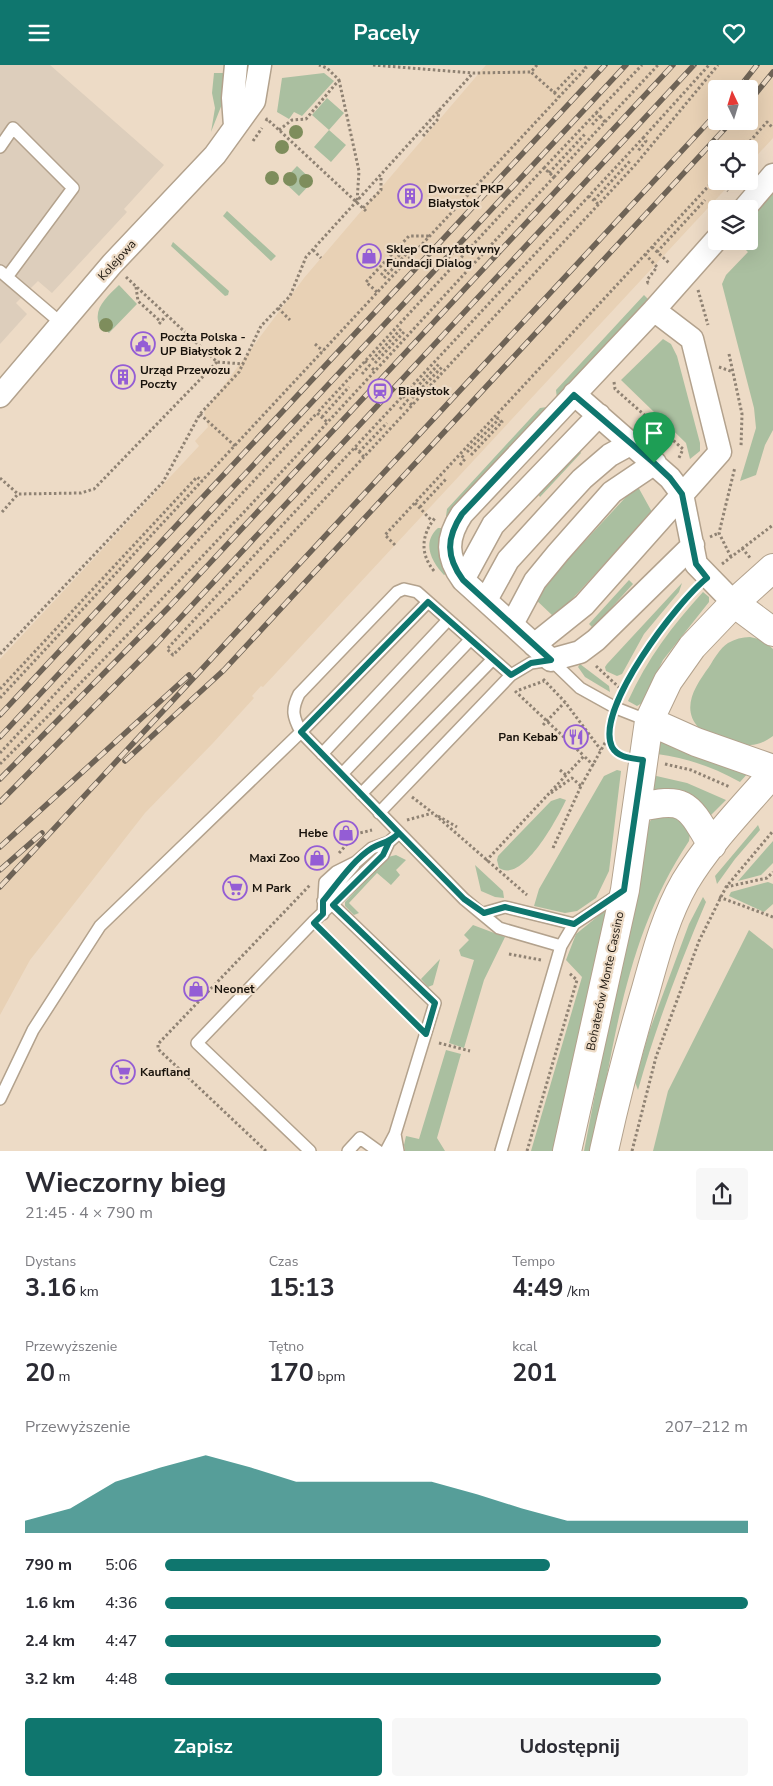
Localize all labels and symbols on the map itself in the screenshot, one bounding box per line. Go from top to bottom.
north arrow [708,80,758,130]
place label: Dworzec PKP Białystok [428,181,504,211]
building icon: Dworzec PKP Białystok [397,183,423,209]
street label: Kolejowa [94,236,140,284]
place label: Sklep Charytatywny Fundacji Dialog [386,241,501,271]
shop icon: Sklep Charytatywny Fundacji Dialog [356,243,382,269]
place label: Poczta Polska - UP Białystok 2 [160,329,246,359]
public building icon: Poczta Polska - UP Białystok 2 [130,331,156,357]
place label: Urząd Przewozu Poczty [140,362,230,392]
building icon: Urząd Przewozu Poczty [110,364,136,390]
station icon: Białystok [367,378,393,404]
place label: Białystok [398,383,450,399]
pin [633,412,675,463]
restaurant icon: Pan Kebab [563,724,589,750]
place label: Pan Kebab [498,729,558,745]
shop icon: Hebe [333,820,359,846]
place label: Hebe [299,825,328,841]
shop icon: Maxi Zoo [304,845,330,871]
place label: Maxi Zoo [249,850,300,866]
supermarket icon: M Park [222,875,248,901]
place label: M Park [252,880,291,896]
street label: Bohaterów Monte Cassino [582,910,628,1052]
shop icon: Neonet [183,976,209,1002]
place label: Neonet [214,981,255,997]
supermarket icon: Kaufland [110,1059,136,1085]
place label: Kaufland [140,1064,190,1080]

